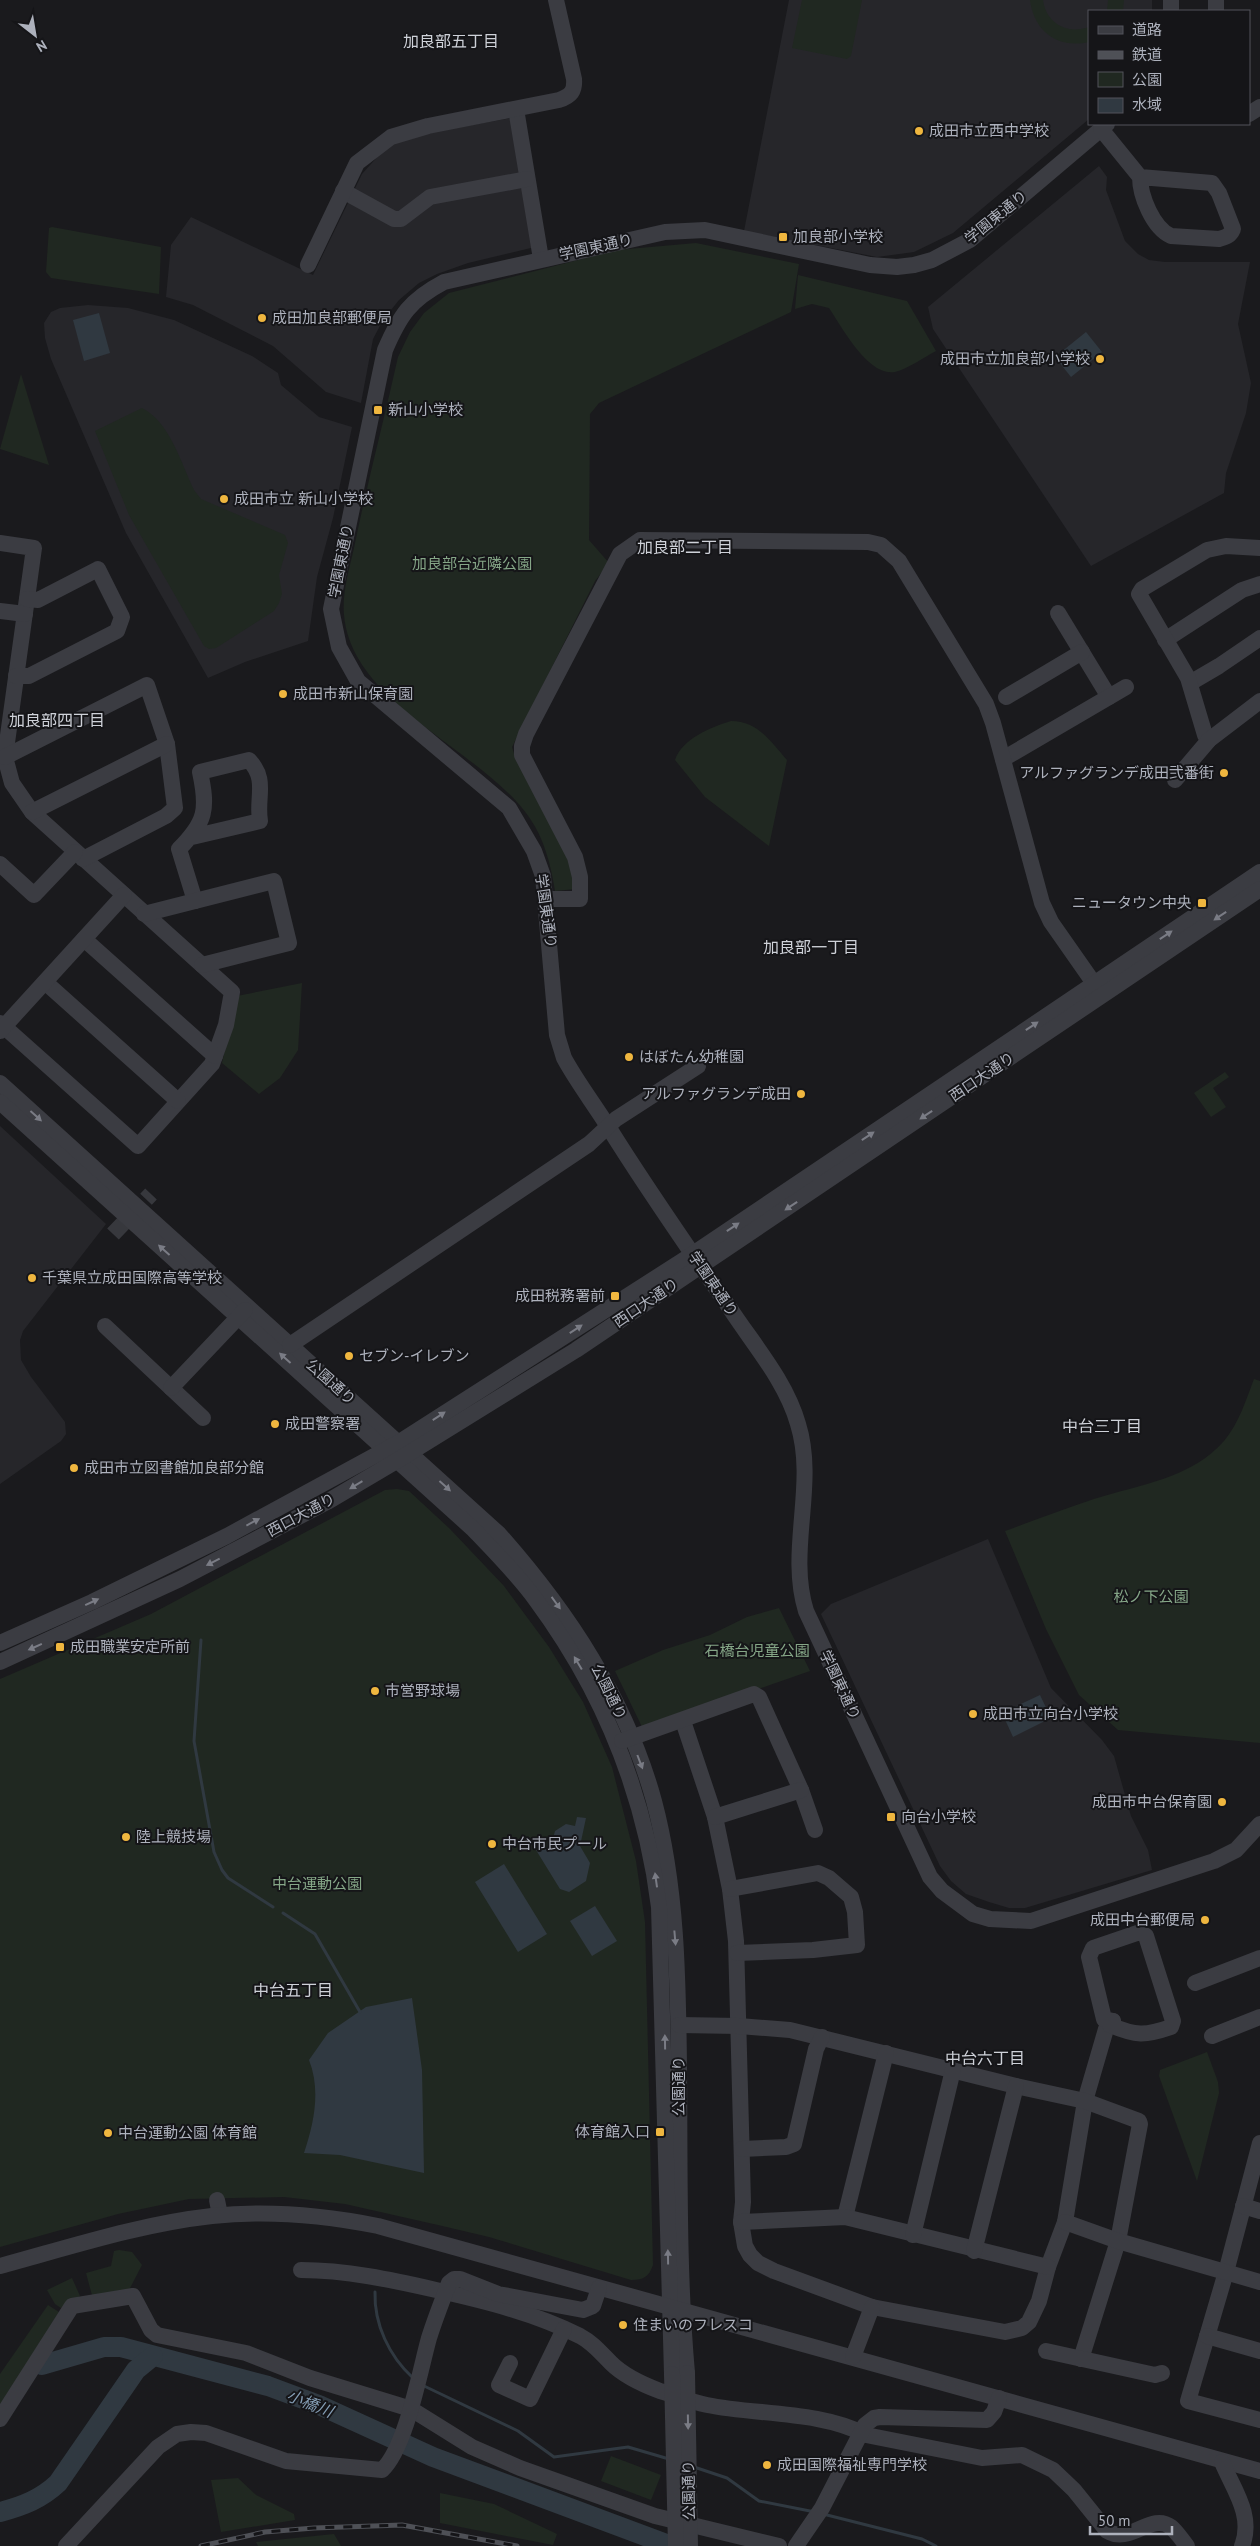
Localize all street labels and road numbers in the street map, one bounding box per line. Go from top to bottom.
street label: 学園東通り [961,186,1031,248]
street label: 学園東通り [557,229,635,264]
street label: 学園東通り [324,522,357,600]
street label: 学園東通り [532,872,561,949]
street label: 西口大通り [945,1048,1018,1105]
street label: 学園東通り [685,1247,742,1320]
street label: 西口大通り [609,1274,682,1331]
street label: 公園通り [303,1354,360,1409]
street label: 西口大通り [263,1489,338,1541]
street label: 学園東通り [816,1647,865,1723]
street label: 公園通り [588,1661,631,1723]
street label: 公園通り [669,2056,688,2116]
street label: 公園通り [678,2460,699,2520]

